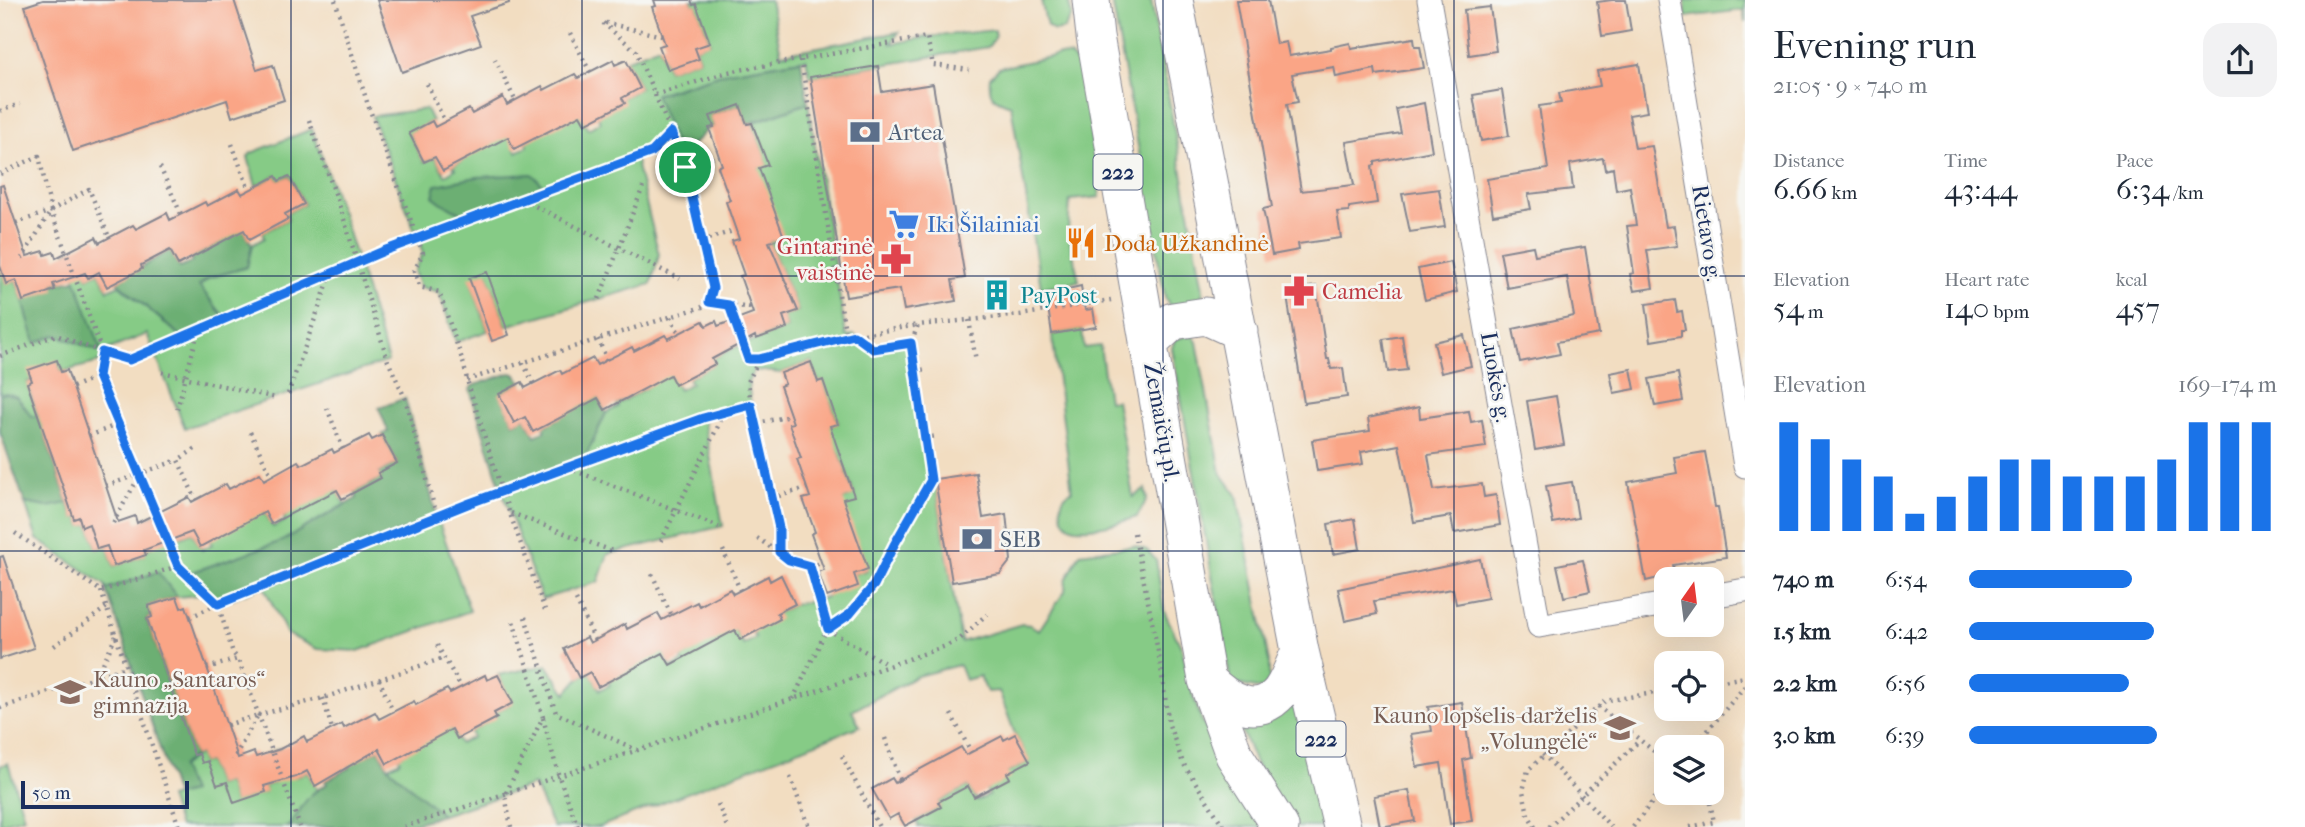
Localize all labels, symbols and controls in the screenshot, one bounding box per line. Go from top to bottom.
text: Evening run [1773,23,1976,68]
button: share [2203,23,2277,97]
text: 21:05 · 9 × 740 m [1773,72,1927,99]
bank icon: Artea [848,115,882,149]
place label: Artea [887,119,943,146]
pin [655,137,715,197]
icon: arrive [666,148,704,186]
text: Distance [1773,150,1844,172]
text: Time [1944,150,1988,172]
text: Pace [2116,150,2154,172]
road number: 222 [1094,154,1142,190]
text: 6.66 [1773,172,1828,207]
text: 43:44 [1944,172,2017,207]
text: 6:34 [2116,172,2169,207]
text: km [1828,182,1857,204]
text: /km [2169,182,2203,204]
street label: Rietavo g. [1686,183,1728,283]
supermarket icon: Iki Šilainiai [887,207,921,241]
place label: Iki Šilainiai [927,211,1040,238]
restaurant icon: Doda Užkandinė [1064,226,1098,260]
place label: Doda Užkandinė [1104,230,1269,257]
place label: Gintarinė vaistinė [777,233,873,286]
pharmacy icon: Gintarinė vaistinė [879,242,913,276]
text: Elevation [1773,269,1850,291]
text: Heart rate [1944,269,2029,291]
text: kcal [2116,269,2148,291]
pharmacy icon: Camelia [1282,274,1316,308]
building icon: PayPost [980,278,1014,312]
place label: Camelia [1322,278,1403,305]
place label: PayPost [1020,282,1098,309]
text: 54 [1773,291,1804,326]
text: 140 [1944,291,1989,326]
text: 457 [2116,291,2160,326]
text: m [1804,301,1824,323]
text: bpm [1989,301,2029,323]
street label: Luokės g. [1475,330,1517,424]
street label: Žemaičių pl. [1138,360,1186,484]
text: Elevation [1773,371,1866,398]
text: 169–174 m [2178,371,2277,398]
bank icon: SEB [960,522,994,556]
place label: SEB [1000,526,1041,553]
text: 740 m [1773,566,1834,593]
text: 6:54 [1885,566,1927,593]
north arrow [1654,567,1724,637]
map controls [1654,567,1724,805]
text: 1.5 km [1773,618,1831,645]
text: 6:42 [1885,618,1928,645]
button: locate [1654,651,1724,721]
place label: Kauno „Santaros“ gimnazija [93,666,266,719]
text: 2.2 km [1773,670,1837,697]
text: 6:56 [1885,670,1925,697]
school or university icon: Kauno „Santaros“ gimnazija [53,675,87,709]
place label: Kauno lopšelis-darželis „Volungėlė“ [1373,702,1597,755]
school or university icon: Kauno lopšelis-darželis „Volungėlė“ [1603,711,1637,745]
road number: 222 [1296,722,1346,756]
text: 3.0 km [1773,722,1835,749]
text: 6:39 [1885,722,1925,749]
button: layers [1654,735,1724,805]
scale bar [21,778,189,810]
text: 50 m [32,782,71,804]

